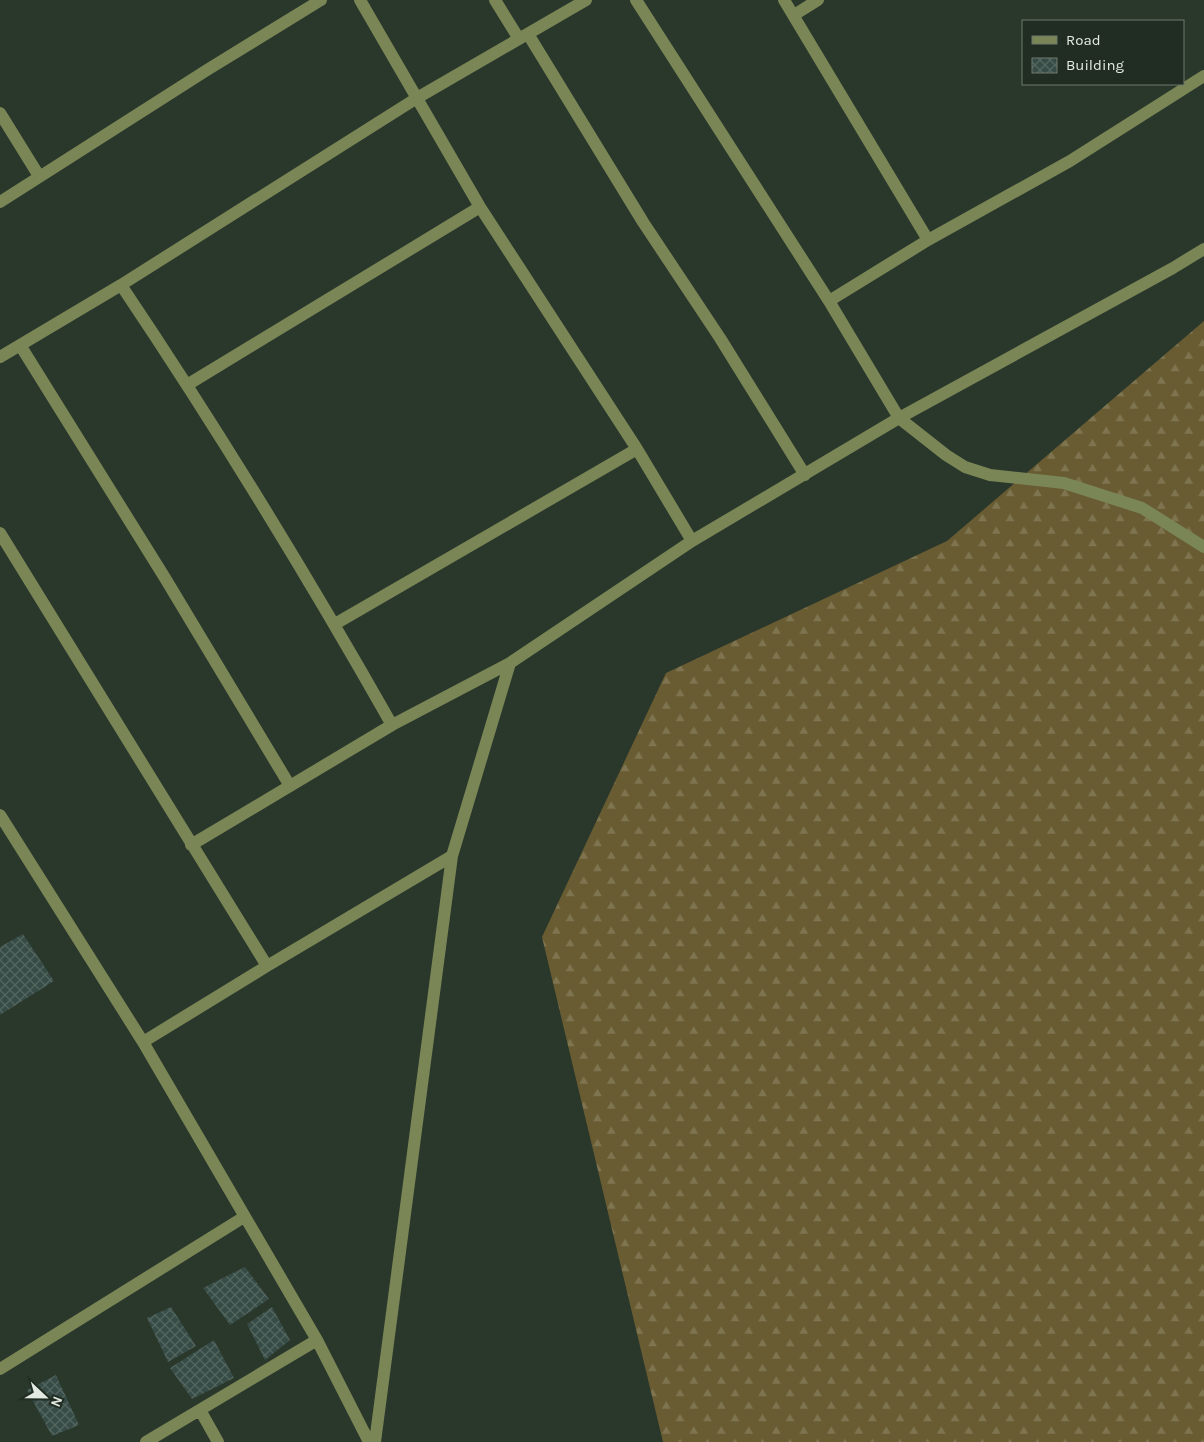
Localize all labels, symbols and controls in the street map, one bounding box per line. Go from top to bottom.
legend [1022,20,1184,85]
text: Road [1066,31,1101,49]
text: Building [1066,56,1124,74]
north arrow [20,1372,70,1422]
text: N [47,1394,66,1410]

